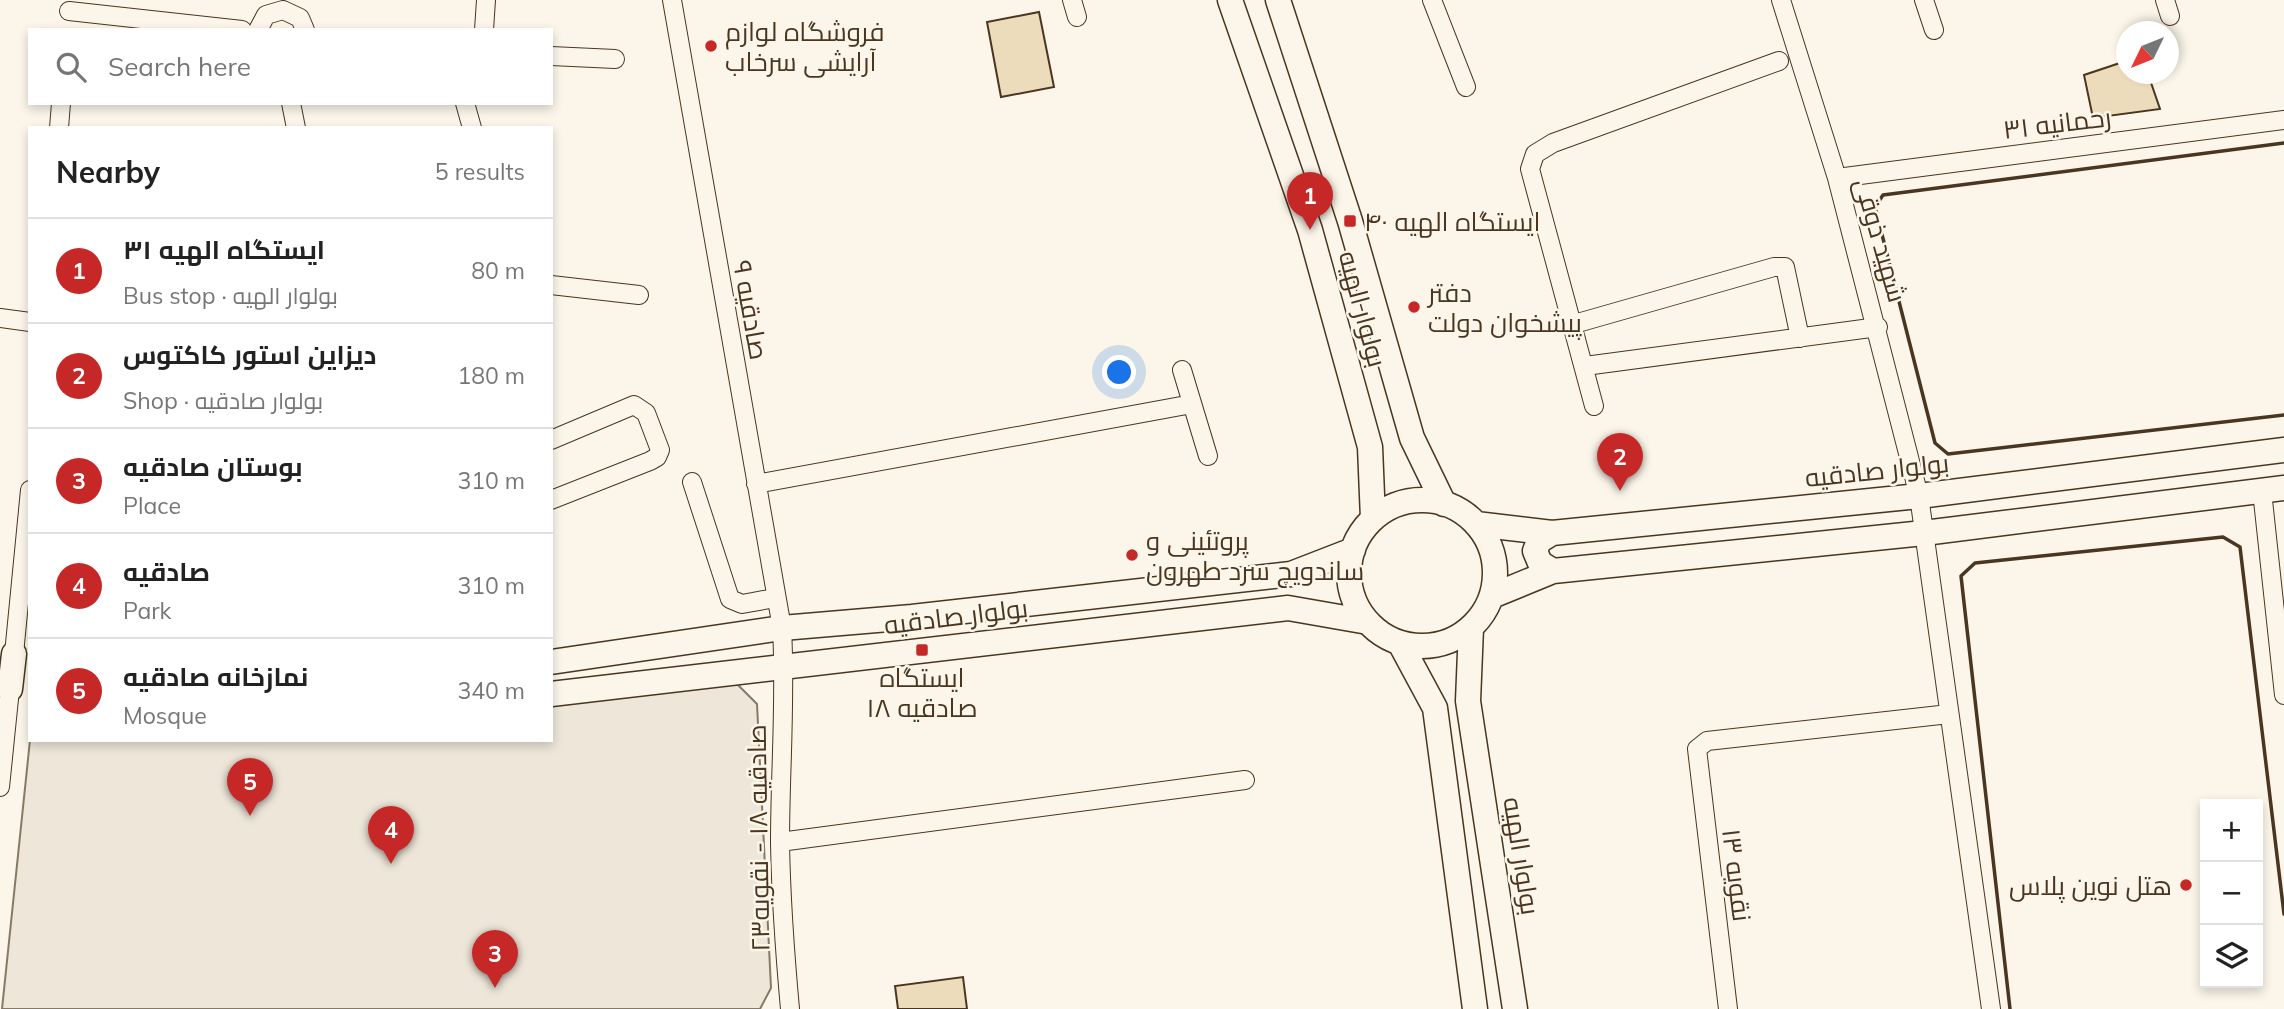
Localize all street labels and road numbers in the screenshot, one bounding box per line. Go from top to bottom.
street label: رحمانیه ۳۱ [2001,100,2113,146]
street label: شهید ذوقی [1848,174,1914,306]
street label: بولوار الهیه [1332,247,1394,371]
street label: صادقیه ۹ [726,258,776,362]
street label: بولوار صادقیه [1803,446,1951,494]
street label: بولوار صادقیه [882,591,1030,641]
street label: صادقیه ۱۸ - نقویه۲۳ [740,724,776,952]
street label: بولوار الهیه [1496,795,1548,917]
street label: نقویه ۱۳ [1715,827,1759,923]

